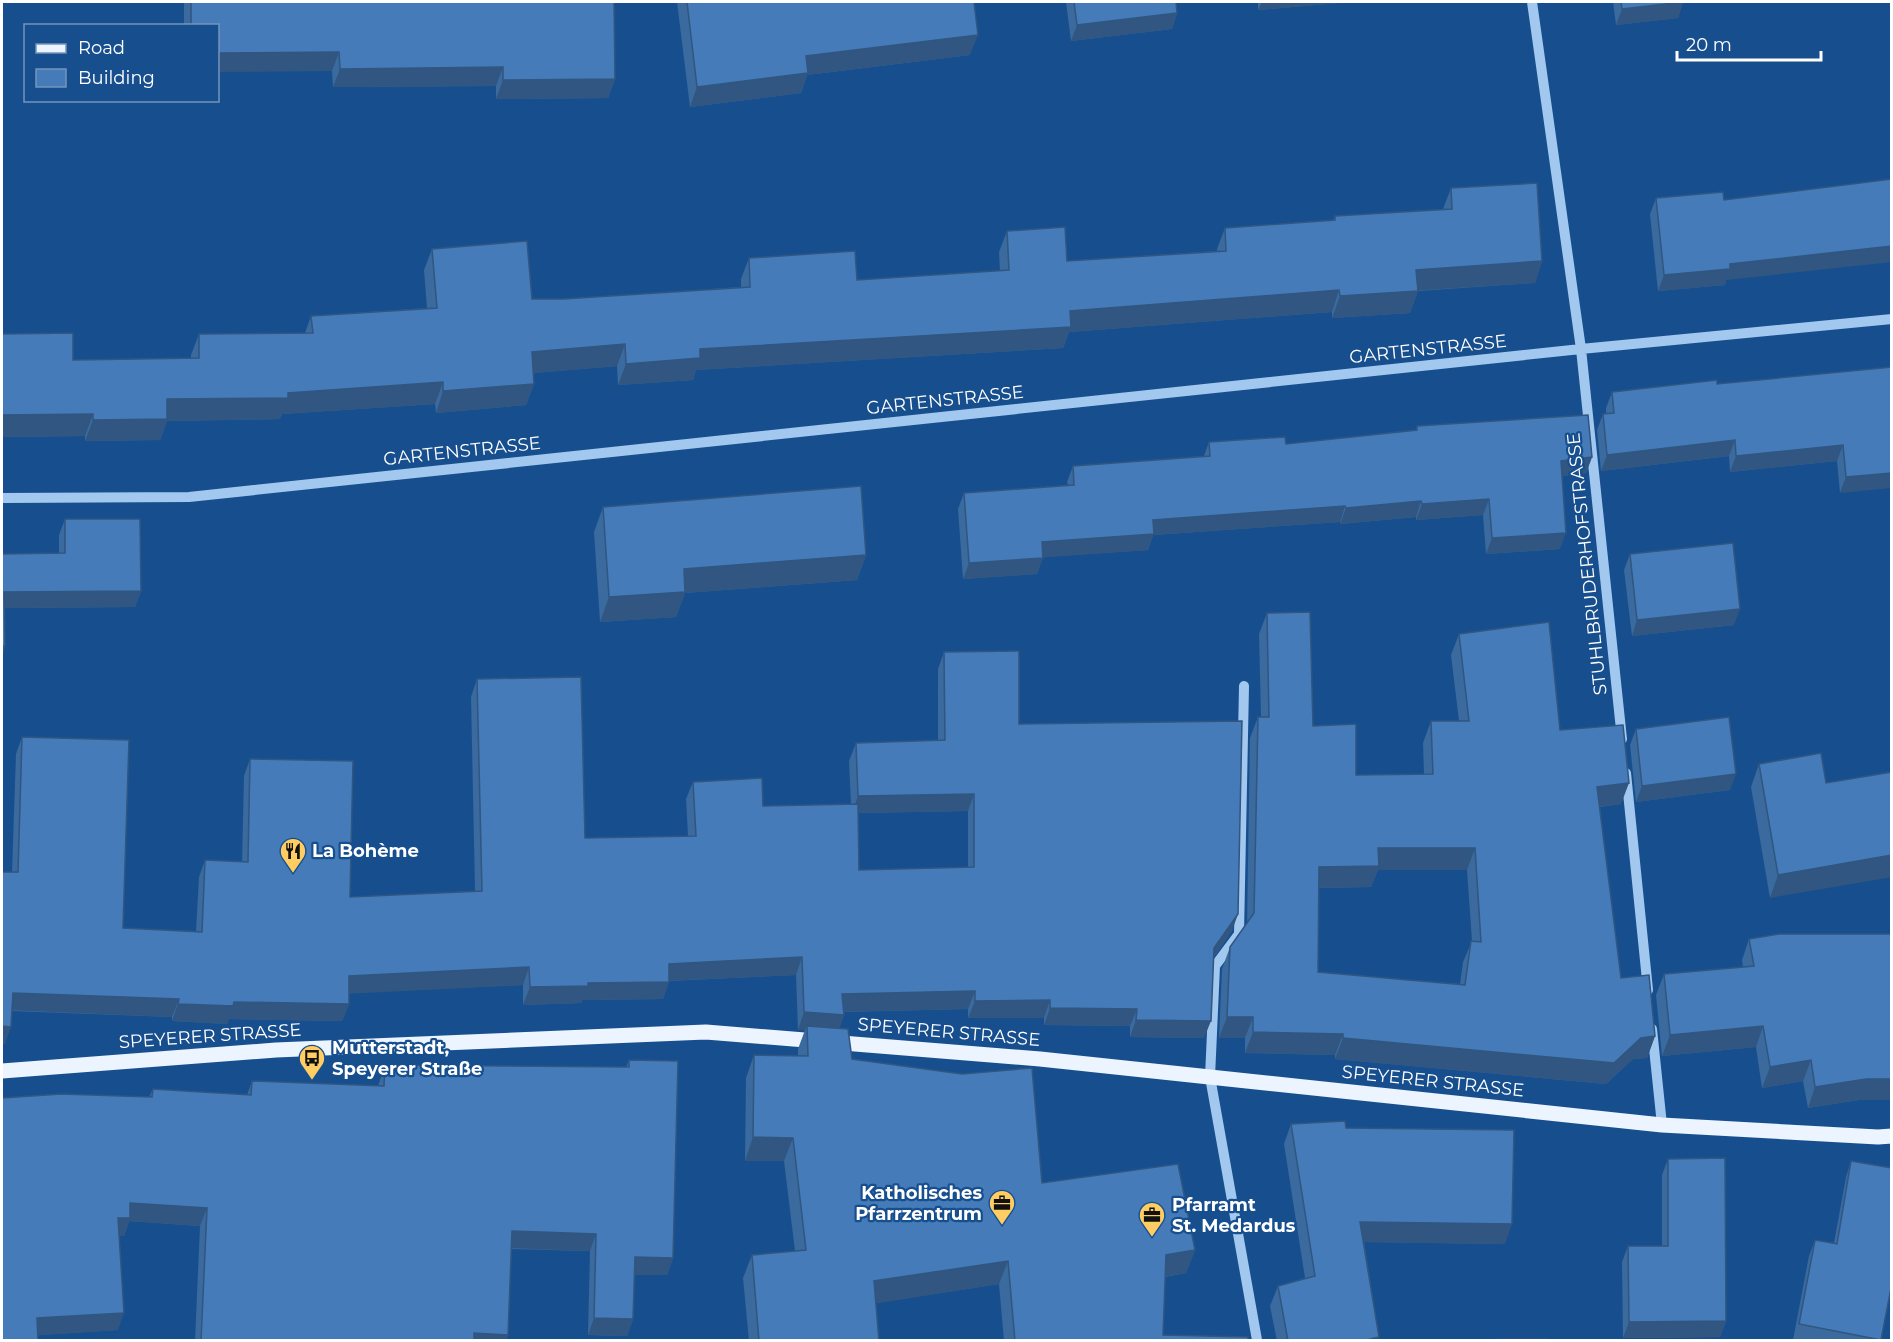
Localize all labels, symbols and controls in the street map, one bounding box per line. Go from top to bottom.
legend [24,24,219,102]
scale bar [1677,24,1821,62]
text: 20 m [1686,34,1732,56]
text: Road [78,37,125,59]
text: Building [78,67,155,89]
street label: GARTENSTRASSE [1348,330,1508,368]
street label: GARTENSTRASSE [865,381,1025,419]
street label: GARTENSTRASSE [382,432,542,470]
street label: STUHLBRUDERHOFSTRASSE [1562,432,1612,696]
restaurant icon: La Bohème [278,836,308,874]
place label: La Bohème [312,840,419,862]
street label: SPEYERER STRASSE [857,1013,1041,1051]
street label: SPEYERER STRASSE [118,1019,302,1053]
place label: Mutterstadt, Speyerer Straße [332,1037,482,1080]
bus stop icon: Mutterstadt, Speyerer Straße [297,1043,327,1081]
street label: SPEYERER STRASSE [1341,1060,1525,1102]
place label: Katholisches Pfarrzentrum [855,1182,982,1225]
office icon: Katholisches Pfarrzentrum [987,1188,1017,1226]
place label: Pfarramt St. Medardus [1172,1194,1296,1237]
office icon: Pfarramt St. Medardus [1137,1200,1167,1238]

